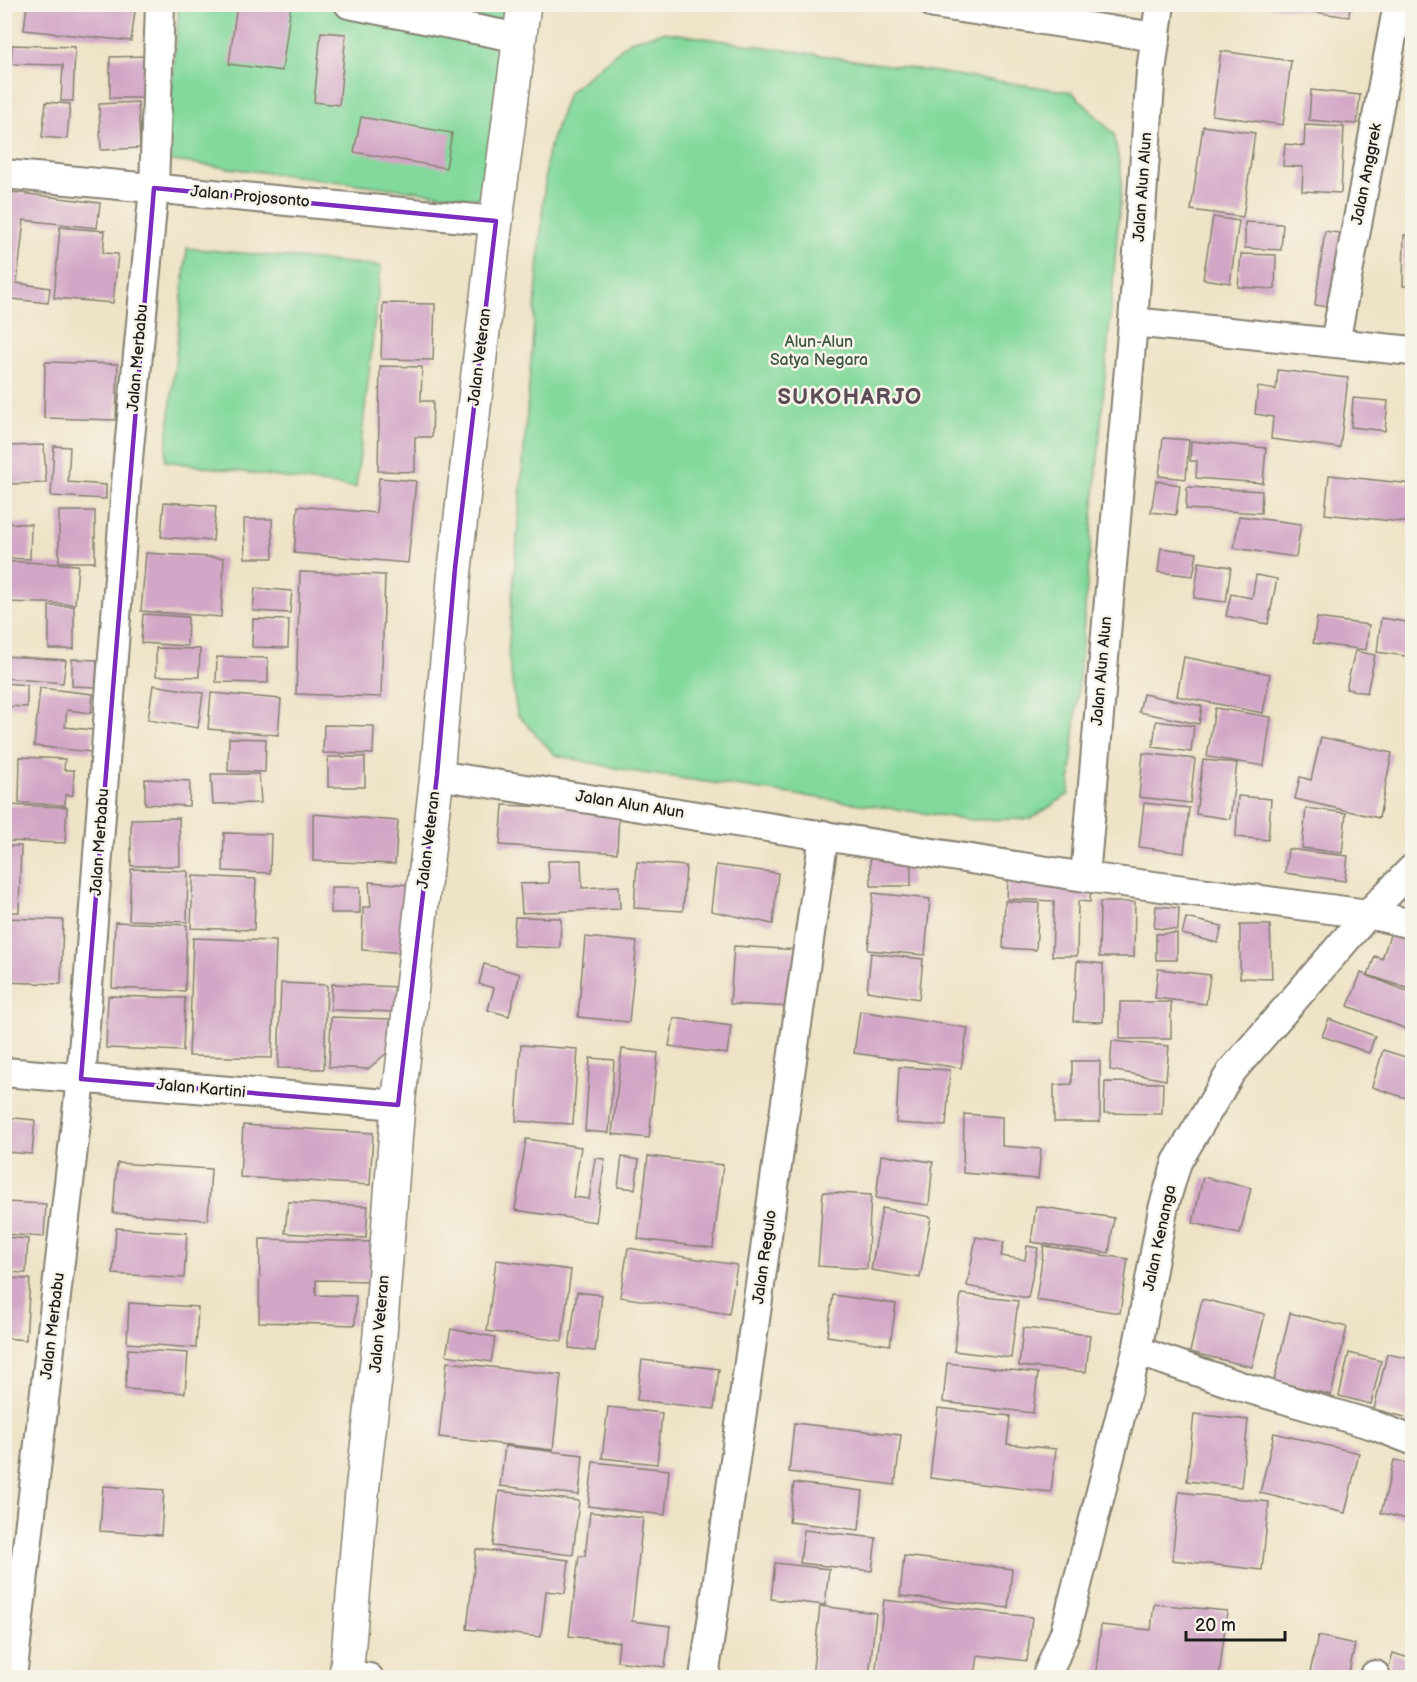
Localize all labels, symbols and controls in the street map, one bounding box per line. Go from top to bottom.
street label: Jalan Anggrek [1348,121,1386,226]
street label: Jalan Alun Alun [1130,132,1156,242]
street label: Jalan Projosonto [190,182,310,212]
street label: Jalan Merbabu [124,303,152,413]
street label: Jalan Veteran [465,307,495,407]
park label: Alun-Alun Satya Negara [770,333,868,370]
district label: SUKOHARJO [777,384,923,411]
street label: Jalan Alun Alun [1088,615,1116,727]
street label: Jalan Alun Alun [574,787,686,823]
street label: Jalan Merbabu [87,788,113,896]
street label: Jalan Veteran [414,790,444,890]
street label: Jalan Kartini [156,1076,246,1102]
street label: Jalan Kenanga [1139,1183,1181,1293]
street label: Jalan Regulo [749,1209,781,1305]
street label: Jalan Merbabu [37,1271,69,1381]
street label: Jalan Veteran [366,1274,394,1374]
scale bar [1186,1604,1285,1642]
text: 20 m [1195,1615,1236,1636]

